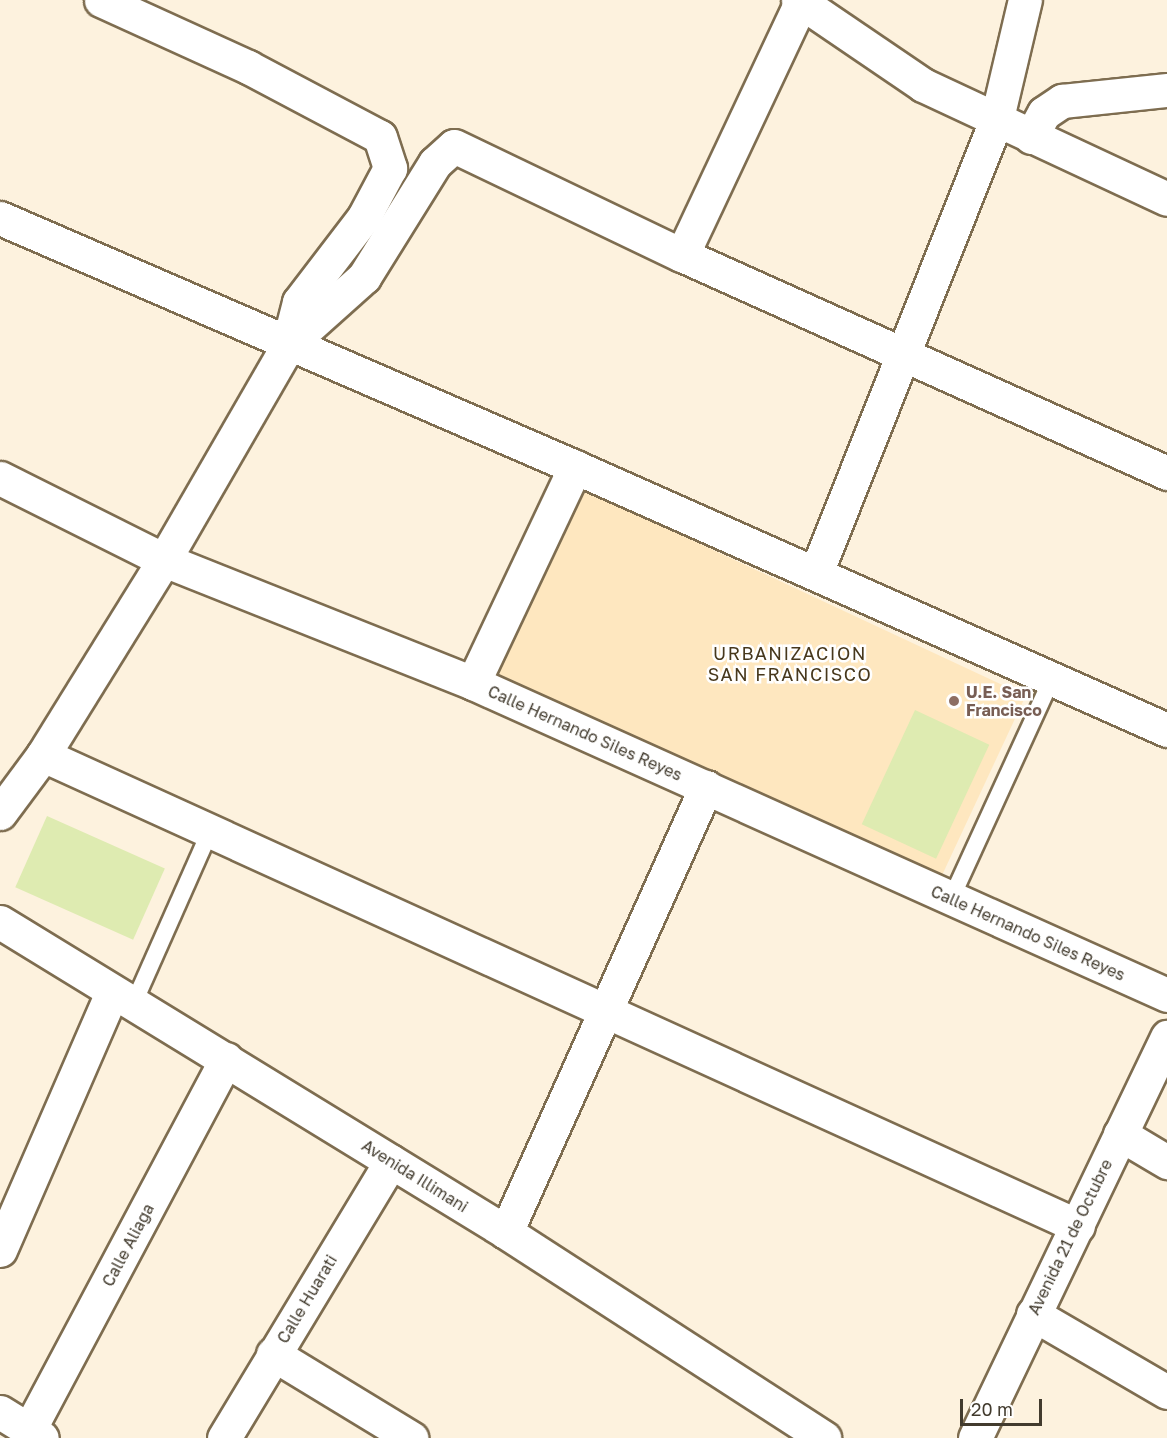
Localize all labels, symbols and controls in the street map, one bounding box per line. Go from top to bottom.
district label: URBANIZACION SAN FRANCISCO [708,643,872,686]
street label: Calle Hernando Siles Reyes [485,681,685,785]
place label: U.E. San Francisco [966,682,1042,720]
marker: U.E. San Francisco [947,694,961,708]
street label: Calle Hernando Siles Reyes [928,881,1128,985]
street label: Avenida Illimani [358,1136,472,1216]
street label: Avenida 21 de Octubre [1024,1156,1116,1318]
street label: Calle Aliaga [98,1200,158,1290]
street label: Calle Huarati [273,1251,341,1347]
scale bar [963,1387,1046,1425]
text: 20 m [971,1398,1013,1420]

